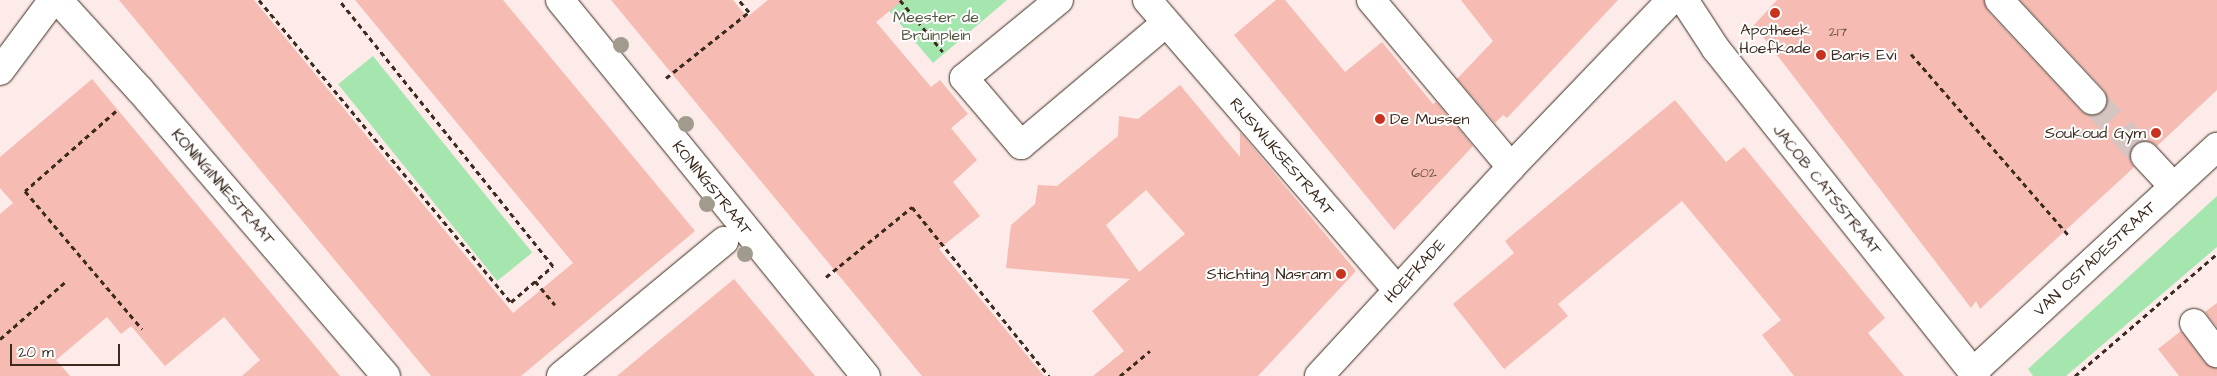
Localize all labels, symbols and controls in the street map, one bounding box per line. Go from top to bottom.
park label: Meester de Bruinplein [893,7,979,45]
marker: Apotheek Hoefkade [1769,7,1781,19]
place label: Apotheek Hoefkade [1739,20,1811,58]
house number: 217 [1829,24,1847,40]
place label: Baris Evi [1831,45,1896,65]
marker: Baris Evi [1815,49,1827,61]
street label: RIJSWIJKSESTRAAT [1226,94,1338,220]
place label: De Mussen [1390,109,1470,129]
marker: De Mussen [1374,113,1386,125]
street label: JACOB CATSSTRAAT [1768,121,1886,259]
place label: Soukoud Gym [2045,123,2146,143]
street label: KONINGINNESTRAAT [167,125,279,249]
marker: Soukoud Gym [2150,127,2162,139]
street label: KONINGSTRAAT [668,137,756,239]
house number: 602 [1411,165,1437,181]
street label: VAN OSTADESTRAAT [2030,197,2160,321]
street label: HOEFKADE [1380,235,1450,307]
place label: Stichting Nasram [1207,264,1331,284]
marker: Stichting Nasram [1335,268,1347,280]
scale bar [12,334,122,366]
text: 20 m [18,342,54,363]

